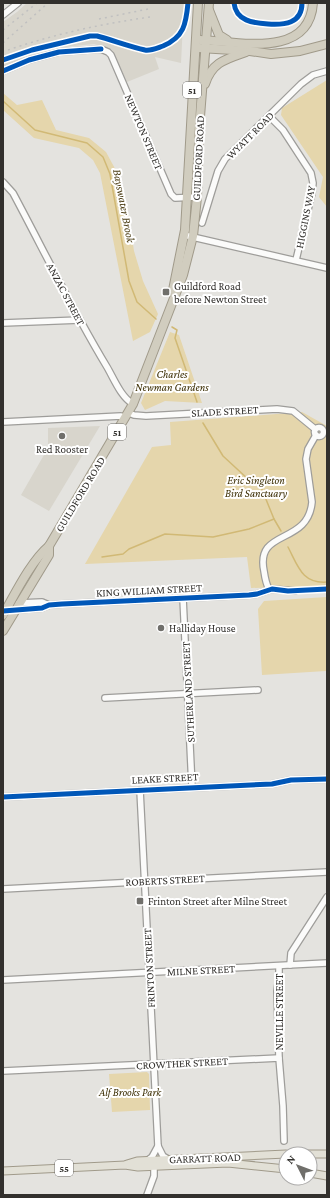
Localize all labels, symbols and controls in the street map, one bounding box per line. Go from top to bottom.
road number: 51 [183,82,201,98]
street label: NEWTON STREET [123,92,165,172]
street label: WYATT ROAD [224,109,276,161]
street label: GUILDFORD ROAD [190,115,206,201]
water label: Bayswater Brook [110,168,138,245]
street label: HIGGINS WAY [293,184,317,249]
street label: ANZAC STREET [44,261,88,327]
place label: Guildford Road before Newton Street [174,280,267,305]
marker: Guildford Road before Newton Street [161,287,171,297]
park label: Charles Newman Gardens [135,368,209,393]
street label: SLADE STREET [191,403,259,419]
road number: 51 [108,424,126,440]
marker: Red Rooster [57,431,67,441]
place label: Red Rooster [36,443,88,455]
street label: GUILDFORD ROAD [53,454,107,534]
park label: Eric Singleton Bird Sanctuary [225,474,287,500]
street label: KING WILLIAM STREET [96,581,202,599]
place label: Halliday House [169,622,236,635]
marker: Halliday House [156,623,166,633]
street label: SUTHERLAND STREET [179,641,197,743]
street label: LEAKE STREET [131,770,199,786]
street label: ROBERTS STREET [125,872,205,888]
place label: Frinton Street after Milne Street [148,895,287,907]
marker: Frinton Street after Milne Street [135,896,145,906]
street label: FRINTON STREET [141,928,157,1008]
street label: MILNE STREET [167,962,235,978]
street label: NEVILLE STREET [273,974,285,1050]
street label: CROWTHER STREET [136,1055,228,1071]
park label: Alf Brooks Park [98,1086,162,1099]
north arrow [278,1146,318,1186]
street label: GARRATT ROAD [169,1151,241,1165]
text: N [284,1152,298,1166]
road number: 55 [55,1160,73,1176]

